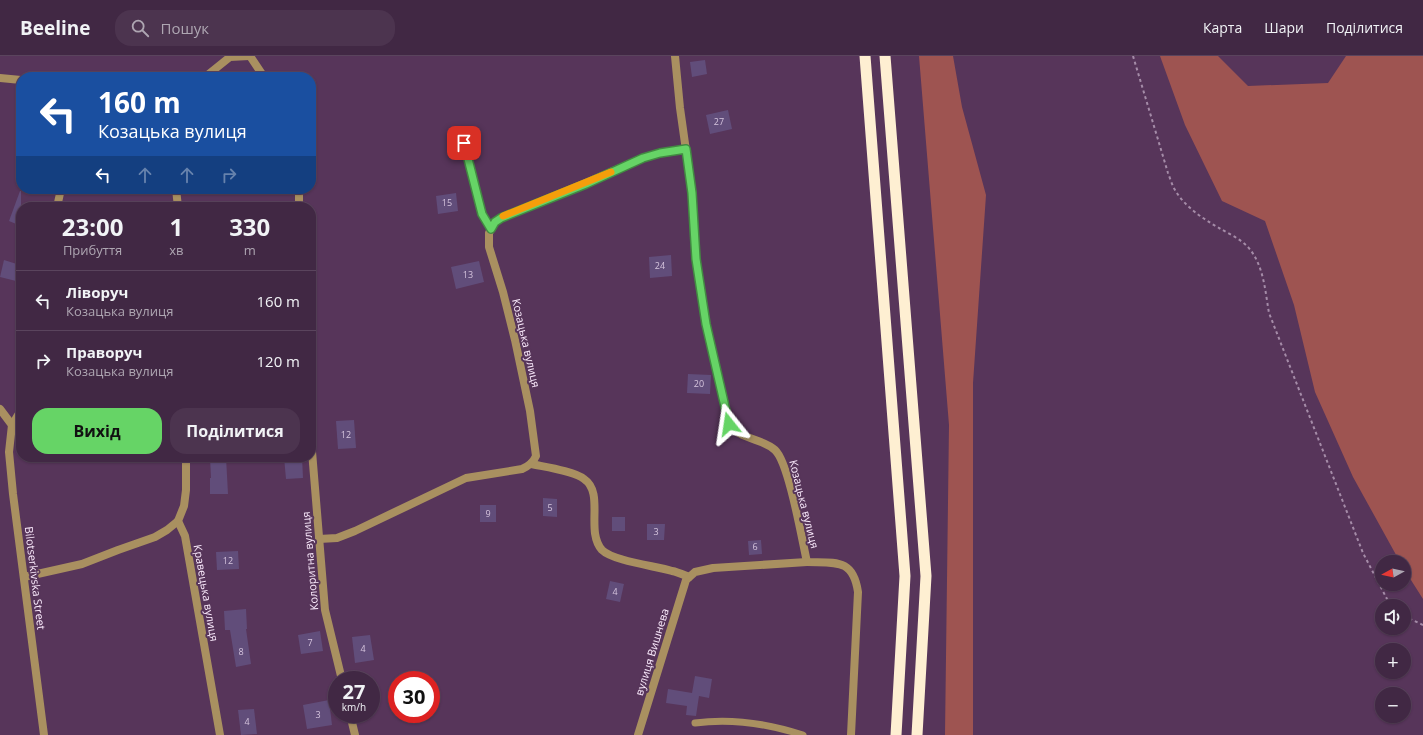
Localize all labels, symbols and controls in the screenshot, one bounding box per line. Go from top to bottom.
search box [115,10,395,46]
text: Beeline [20,15,91,41]
icon: search [129,17,151,39]
text: Пошук [161,18,209,38]
text: Карта [1203,18,1242,37]
text: Шари [1264,18,1304,37]
text: Поділитися [1326,18,1403,37]
text: 160 m [98,83,181,121]
icon: left [32,88,84,140]
house number: 27 [714,115,724,128]
text: Козацька вулиця [98,119,247,143]
pin [447,126,481,160]
icon: arrive [453,132,475,154]
icon: left [92,164,114,186]
icon: ahead [134,164,156,186]
icon: ahead [176,164,198,186]
icon: right [218,164,240,186]
house number: 15 [442,196,452,209]
text: 23:00 [62,210,123,243]
text: 1 [169,210,183,243]
text: 330 [229,210,270,243]
text: Прибуття [63,241,122,259]
text: хв [169,241,183,259]
text: m [244,241,256,259]
house number: 24 [655,259,665,272]
house number: 13 [463,268,473,281]
text: Ліворуч [66,282,128,302]
icon: left [32,290,54,312]
text: 160 m [256,291,300,311]
street label: Козацька вулиця [509,297,544,389]
text: Козацька вулиця [66,302,173,320]
text: Праворуч [66,342,142,362]
icon: right [32,350,54,372]
text: 120 m [256,351,300,371]
text: Козацька вулиця [66,362,173,380]
house number: 20 [694,377,704,390]
position arrow [708,403,750,445]
button: Вихід [32,408,162,454]
button: Поділитися [170,408,300,454]
house number: 12 [341,428,351,441]
street label: Козацька вулиця [786,458,823,550]
house number: 5 [547,501,553,514]
house number: 9 [485,507,491,520]
street label: Колоритна вулиця [298,511,321,611]
street label: Bilotserkivska Street [22,525,49,630]
house number: 3 [653,525,659,538]
house number: 6 [752,540,758,553]
street label: Кравецька вулиця [191,543,222,643]
house number: 12 [223,554,233,567]
north arrow [1375,555,1411,591]
map controls [1375,555,1411,723]
house number: 4 [612,585,618,598]
button: sound [1375,599,1411,635]
street label: вулиця Вишнева [631,606,672,697]
house number: 7 [307,636,313,649]
house number: 4 [360,642,366,655]
button: + [1375,643,1411,679]
house number: 8 [238,645,244,658]
speed limit sign: 30 [388,671,440,723]
text: 27 [343,678,365,705]
button: − [1375,687,1411,723]
text: km/h [342,700,366,714]
house number: 3 [315,708,321,721]
house number: 4 [244,715,250,728]

